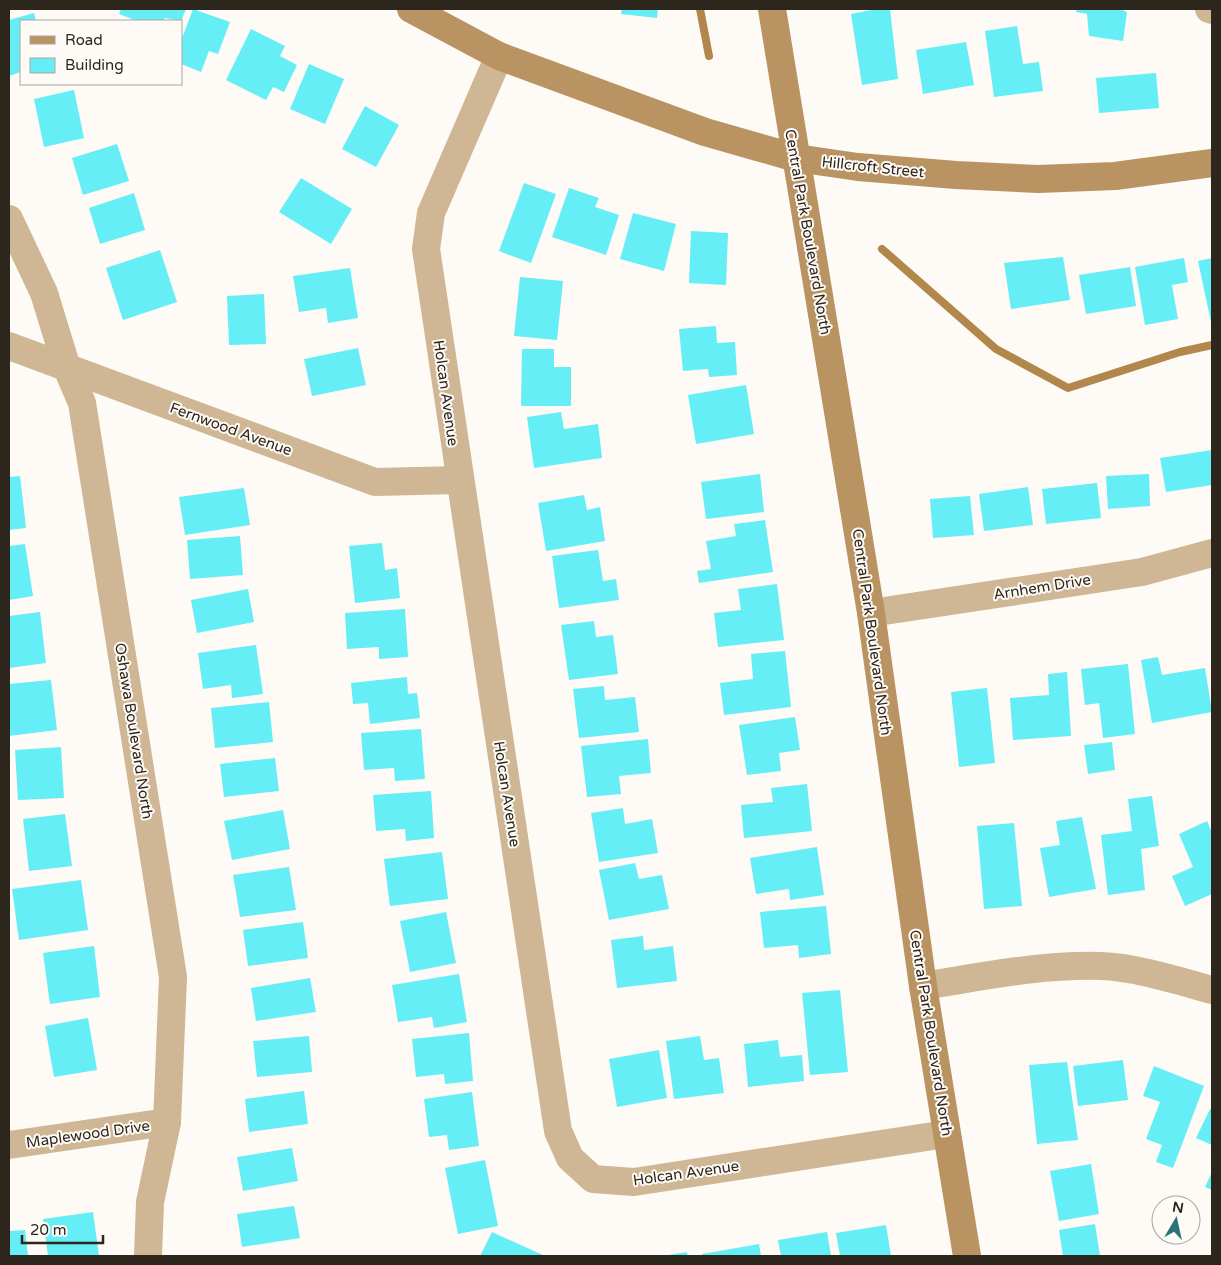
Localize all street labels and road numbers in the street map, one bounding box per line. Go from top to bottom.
street label: Central Park Boulevard North [781,128,835,336]
street label: Hillcroft Street [821,153,925,181]
street label: Holcan Avenue [430,339,462,447]
street label: Fernwood Avenue [167,399,295,459]
street label: Central Park Boulevard North [849,527,895,737]
street label: Arnhem Drive [992,570,1092,604]
street label: Oshawa Boulevard North [111,642,157,820]
street label: Holcan Avenue [490,740,524,848]
street label: Central Park Boulevard North [906,929,956,1137]
street label: Maplewood Drive [25,1116,151,1152]
street label: Holcan Avenue [632,1157,740,1189]

